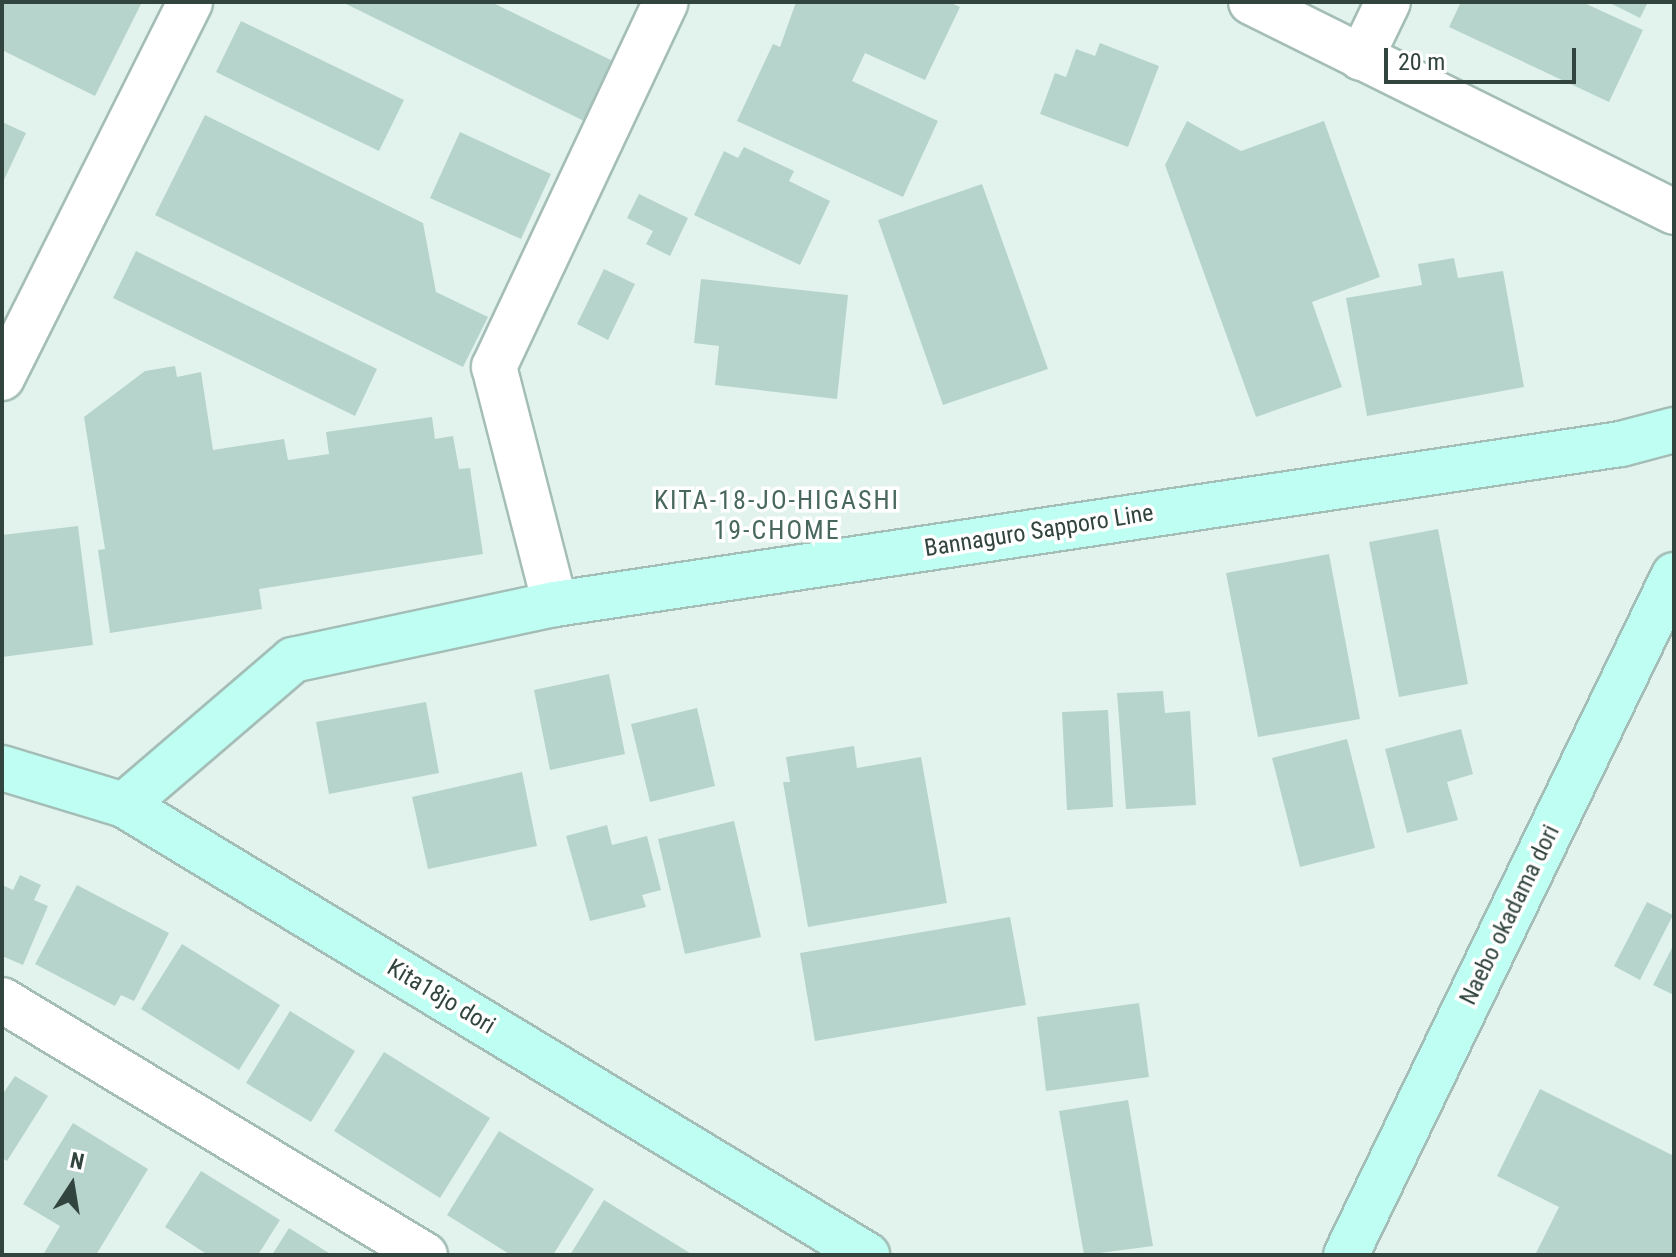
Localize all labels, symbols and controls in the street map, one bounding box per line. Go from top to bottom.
scale bar [1388,32,1580,82]
text: 20 m [1398,48,1445,76]
district label: KITA-18-JO-HIGASHI 19-CHOME [654,485,900,546]
street label: Bannaguro Sapporo Line [922,499,1156,563]
street label: Naebo okadama dori [1454,820,1566,1010]
street label: Kita18jo dori [382,954,500,1040]
north arrow [32,1145,112,1225]
text: N [68,1147,86,1175]

